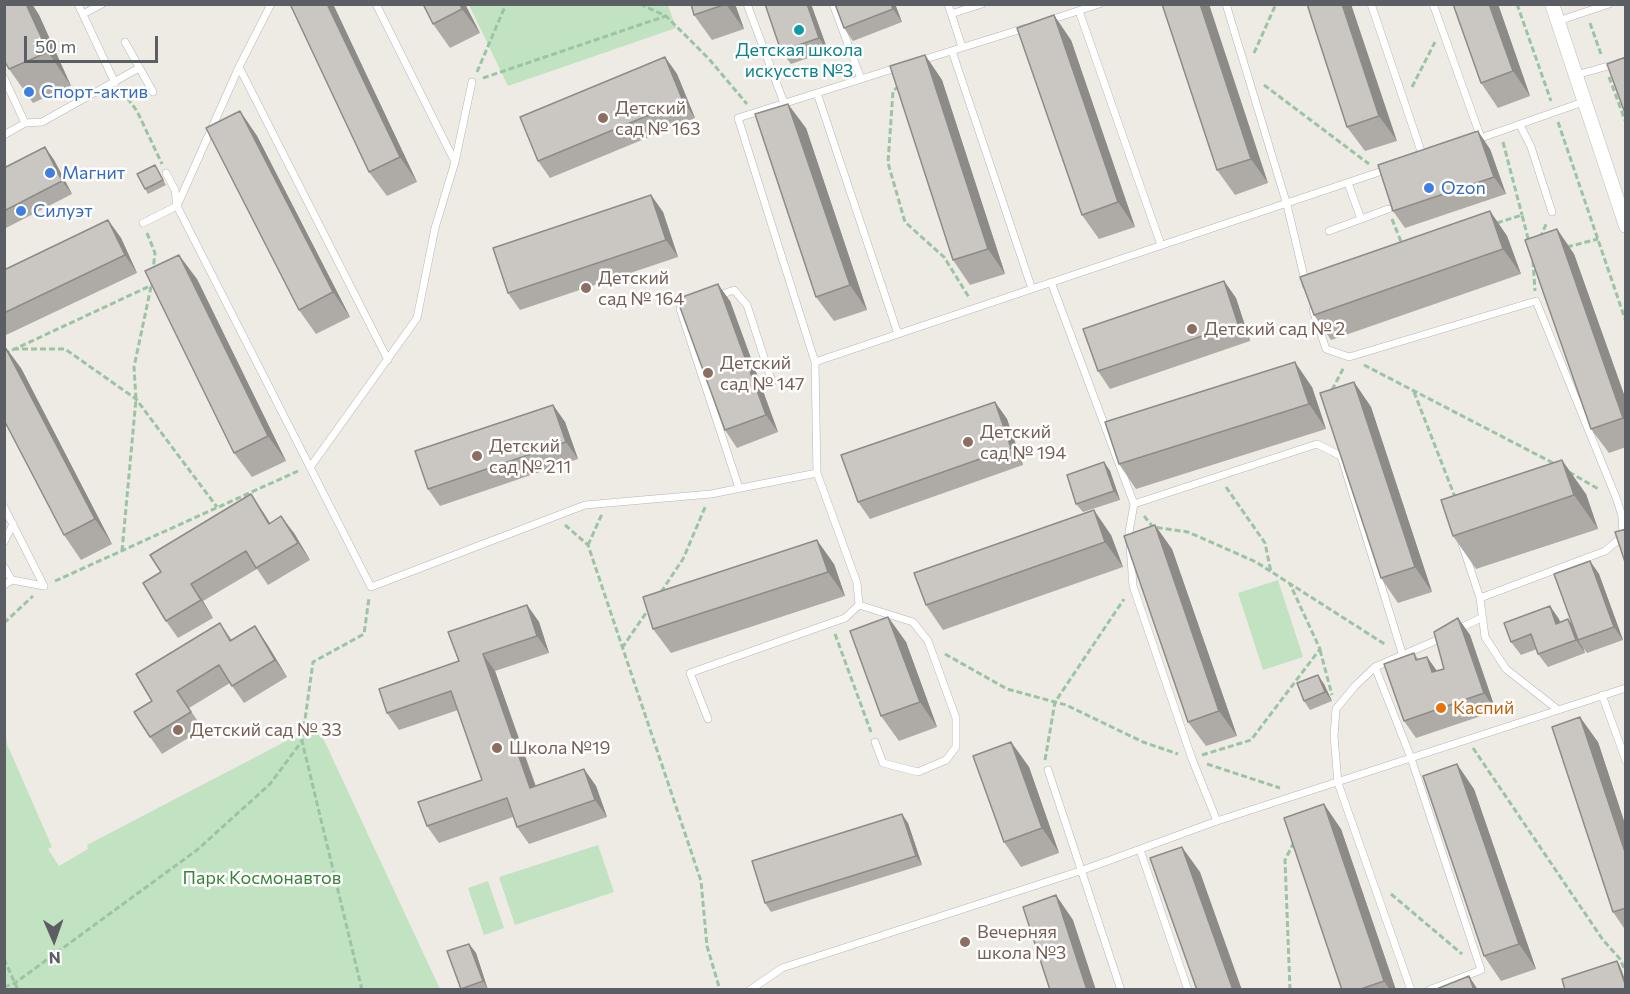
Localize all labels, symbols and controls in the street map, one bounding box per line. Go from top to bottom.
marker: Детская школа искусств №3 [792,23,806,37]
scale bar [27,24,160,62]
text: 50 m [35,35,76,57]
place label: Детская школа искусств №3 [735,39,863,82]
place label: Спорт-актив [41,81,148,103]
marker: Спорт-актив [22,85,36,99]
place label: Детский сад № 163 [615,97,701,140]
marker: Детский сад № 163 [596,111,610,125]
place label: Магнит [62,162,125,184]
marker: Магнит [43,166,57,180]
place label: Ozon [1441,177,1486,199]
marker: Ozon [1422,181,1436,195]
place label: Силуэт [33,200,93,222]
marker: Силуэт [14,204,28,218]
place label: Детский сад № 164 [598,267,684,310]
marker: Детский сад № 164 [579,281,593,295]
place label: Детский сад № 2 [1204,318,1345,340]
marker: Детский сад № 2 [1185,322,1199,336]
place label: Детский сад № 147 [720,352,804,394]
marker: Детский сад № 147 [701,366,715,380]
place label: Детский сад № 194 [980,421,1066,464]
place label: Детский сад № 211 [489,435,571,478]
marker: Детский сад № 194 [961,435,975,449]
marker: Детский сад № 211 [470,449,484,463]
place label: Каспий [1453,697,1514,719]
marker: Каспий [1434,701,1448,715]
place label: Детский сад № 33 [190,719,342,741]
marker: Детский сад № 33 [171,723,185,737]
place label: Школа №19 [509,737,611,759]
marker: Школа №19 [490,741,504,755]
park label: Парк Космонавтов [183,867,341,889]
north arrow [24,910,84,970]
place label: Вечерняя школа №3 [977,921,1066,964]
marker: Вечерняя школа №3 [958,935,972,949]
text: N [48,949,61,968]

